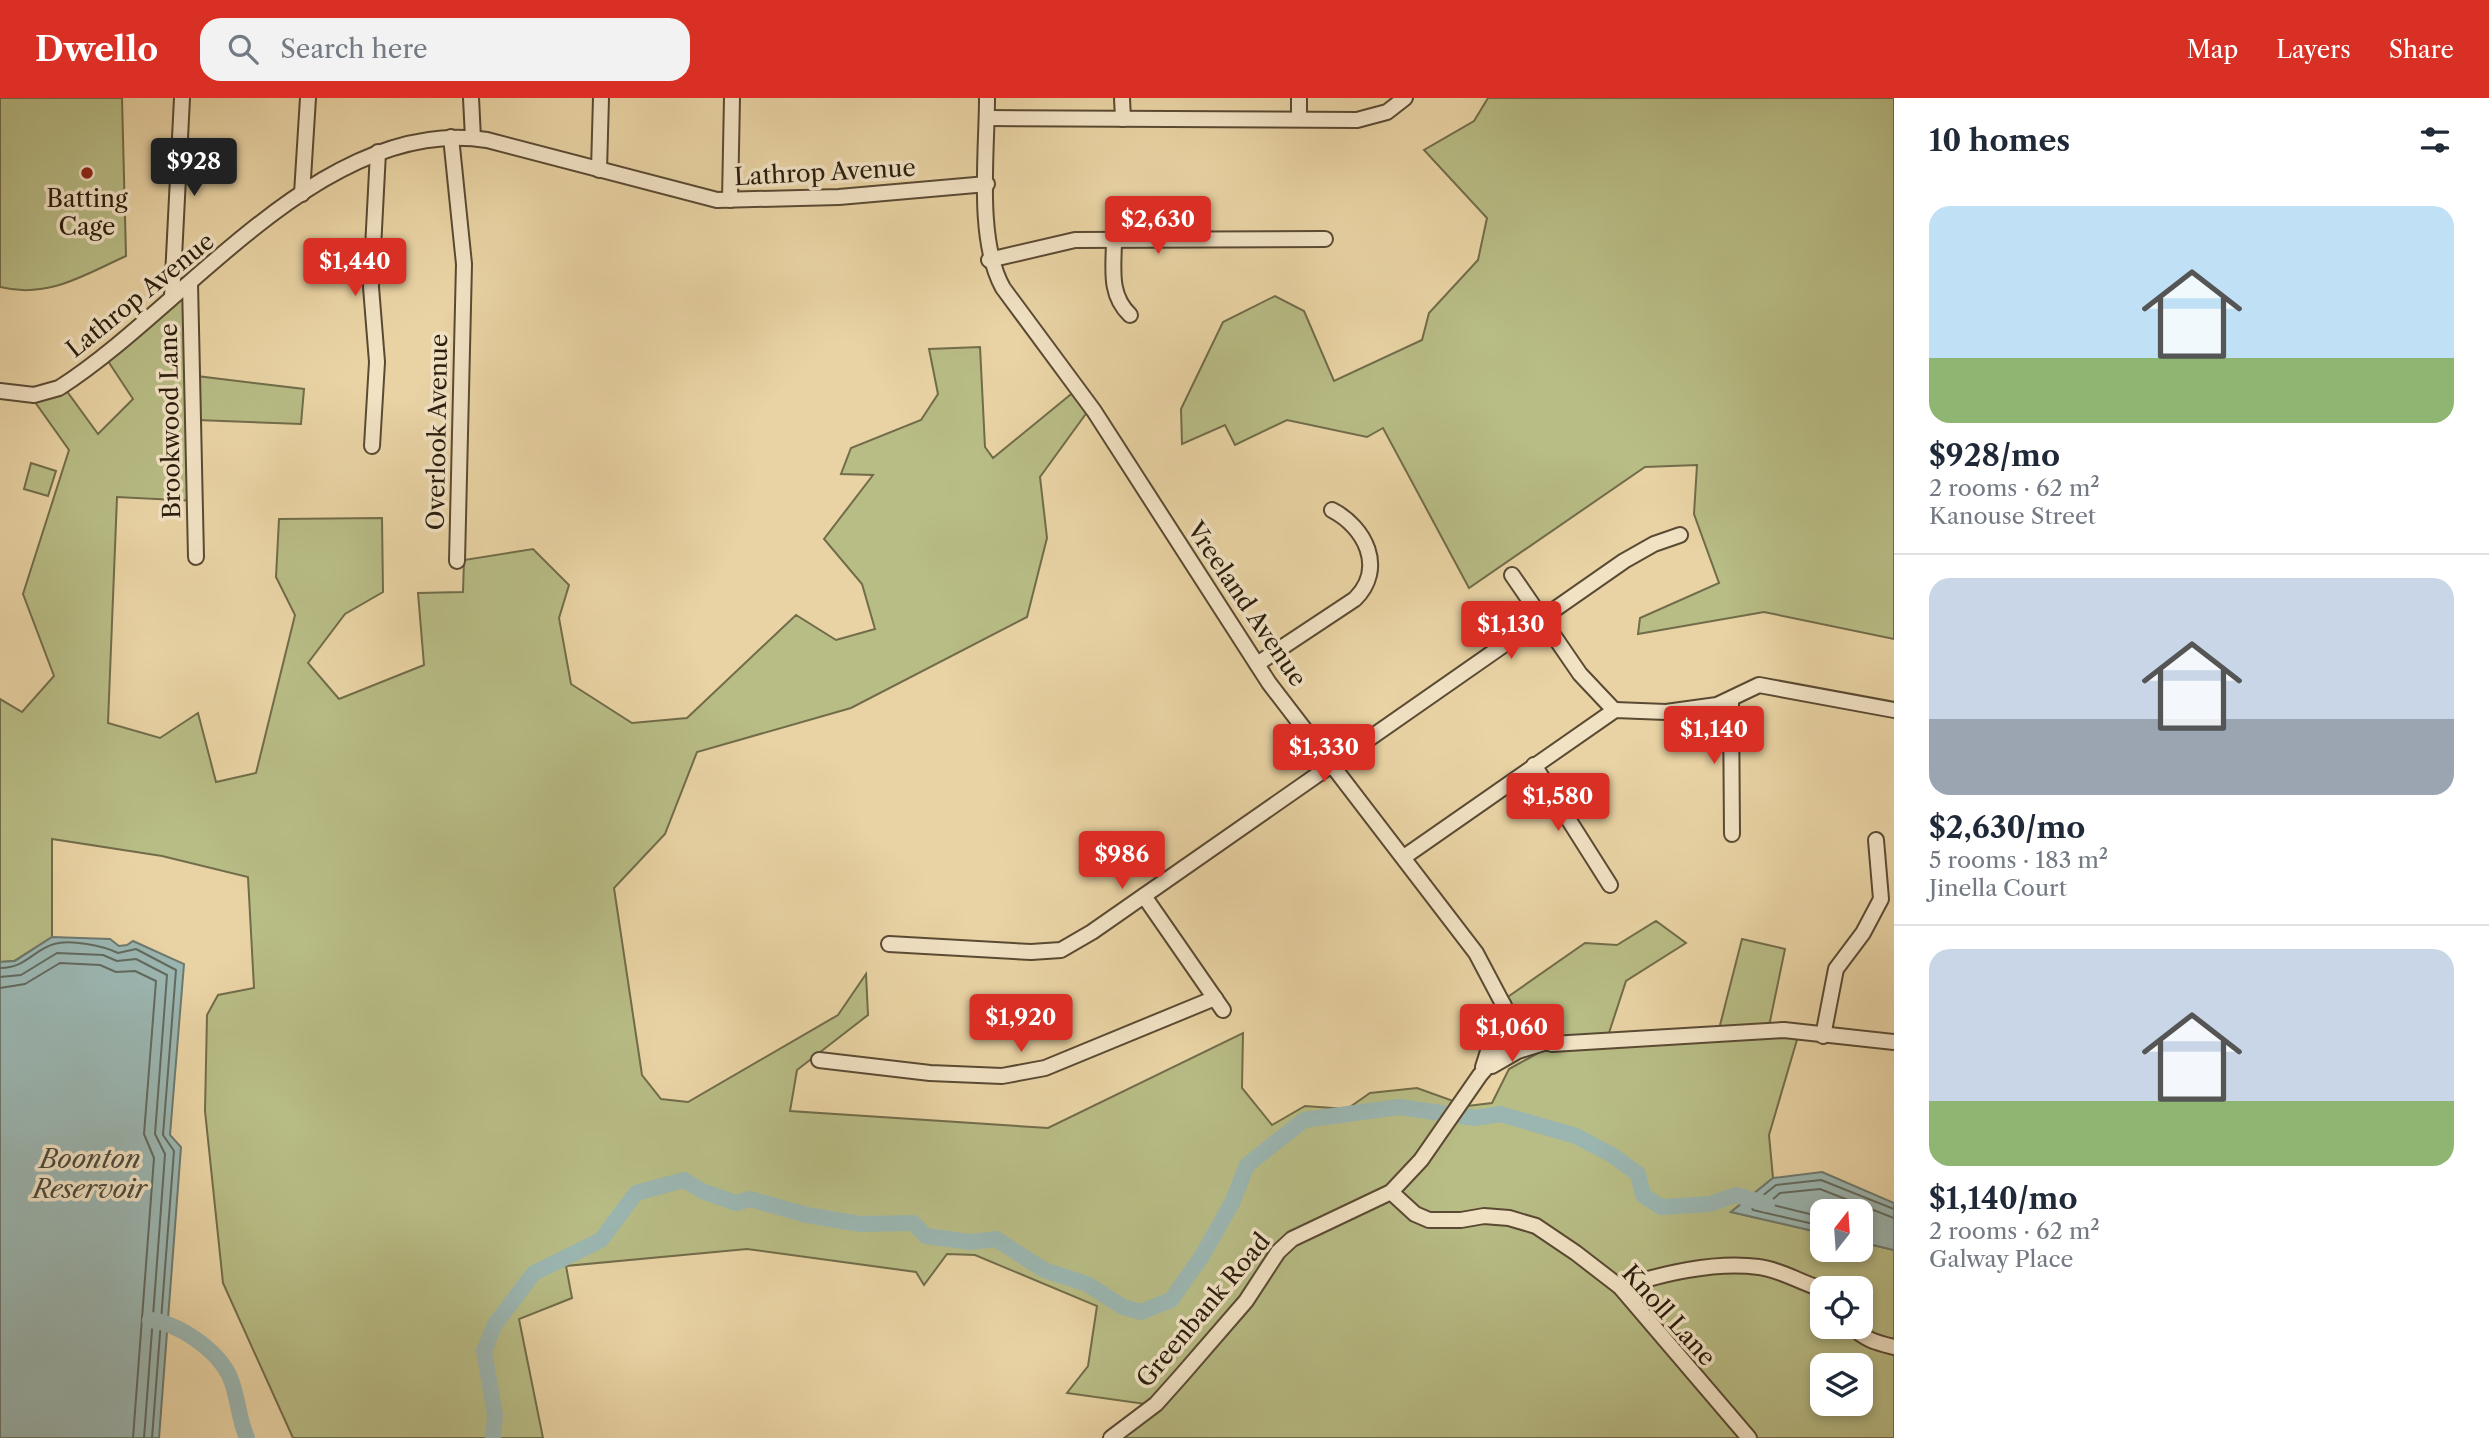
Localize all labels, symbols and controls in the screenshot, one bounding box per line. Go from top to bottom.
search box [200,18,690,81]
text: Dwello [35,29,158,70]
icon: search [224,30,262,68]
text: Search here [280,33,428,65]
text: Map [2187,35,2238,64]
text: Layers [2276,35,2351,64]
text: Share [2389,35,2454,64]
icon: filters [2416,121,2454,159]
text: 10 homes [1929,122,2070,159]
pin: $928 [153,139,235,198]
text: $928 [167,147,221,175]
street label: Lathrop Avenue [733,153,917,191]
marker: Batting Cage [79,165,95,181]
place label: Batting Cage [46,184,128,241]
pin: $2,630 [1101,197,1215,256]
text: $2,630 [1121,205,1195,233]
street label: Lathrop Avenue [60,226,220,364]
pin: $1,440 [298,238,412,298]
text: $1,440 [319,247,391,275]
icon: home [2129,251,2255,377]
street label: Brookwood Lane [154,323,186,519]
street label: Overlook Avenue [421,334,453,530]
text: $928/mo [1929,437,2060,474]
text: 2 rooms · 62 m² [1929,474,2100,502]
text: Kanouse Street [1929,502,2096,530]
street label: Vreeland Avenue [1181,515,1313,692]
pin: $1,130 [1454,602,1568,661]
text: $1,130 [1477,610,1545,638]
icon: home [2129,623,2255,749]
pin: $1,140 [1657,706,1771,766]
text: $1,140 [1680,715,1748,743]
pin: $1,330 [1267,724,1381,784]
text: $1,330 [1289,733,1359,761]
pin: $1,580 [1501,774,1615,833]
text: $1,580 [1522,782,1594,810]
text: $2,630/mo [1929,809,2085,846]
pin: $986 [1081,832,1163,891]
text: $986 [1095,840,1149,868]
text: 5 rooms · 183 m² [1929,846,2108,874]
text: Jinella Court [1929,874,2067,902]
icon: home [2129,994,2255,1120]
pin: $1,920 [964,995,1078,1054]
text: $1,920 [986,1003,1056,1031]
pin: $1,060 [1455,1004,1569,1064]
text: $1,060 [1476,1013,1548,1041]
water label: Boonton Reservoir [31,1143,149,1205]
text: $1,140/mo [1929,1180,2078,1217]
north arrow [1810,1199,1872,1262]
map controls [1810,1199,1873,1416]
text: 2 rooms · 62 m² [1929,1217,2100,1245]
street label: Greenbank Road [1130,1227,1276,1393]
text: Galway Place [1929,1245,2074,1273]
street label: Knoll Lane [1616,1259,1722,1371]
button: locate [1810,1276,1873,1339]
button: layers [1810,1353,1873,1416]

